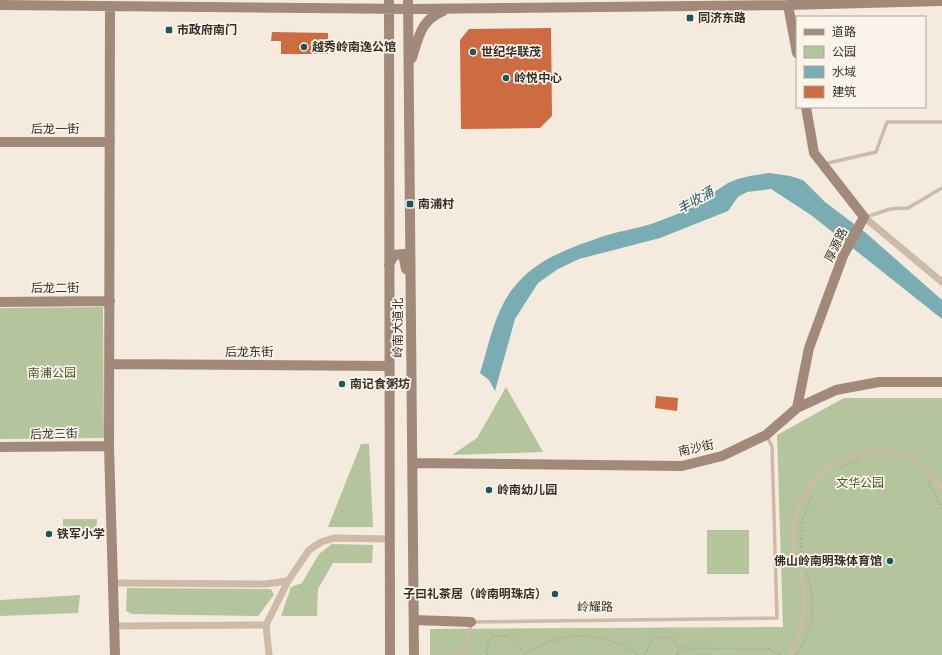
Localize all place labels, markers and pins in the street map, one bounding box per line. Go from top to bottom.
place label: 同济东路 [698,11,746,27]
marker: 同济东路 [685,13,695,23]
place label: 市政府南门 [177,23,237,39]
marker: 市政府南门 [164,25,174,35]
place label: 越秀·岭南逸公馆 [312,40,396,56]
marker: 越秀·岭南逸公馆 [299,42,309,52]
place label: 世纪华联茂 [481,45,541,61]
marker: 世纪华联茂 [468,47,478,57]
place label: 岭悦中心 [514,71,562,87]
marker: 岭悦中心 [501,73,511,83]
place label: 南浦村 [418,197,454,213]
marker: 南浦村 [405,199,415,209]
place label: 南记食粥坊 [350,377,410,393]
marker: 南记食粥坊 [337,379,347,389]
place label: 岭南幼儿园 [497,483,557,499]
marker: 岭南幼儿园 [484,485,494,495]
place label: 铁军小学 [57,527,105,543]
marker: 铁军小学 [44,529,54,539]
place label: 佛山岭南明珠体育馆 [774,554,882,570]
marker: 佛山岭南明珠体育馆 [885,556,895,566]
place label: 子曰礼·茶居（岭南明珠店） [403,587,547,603]
marker: 子曰礼·茶居（岭南明珠店） [550,589,560,599]

